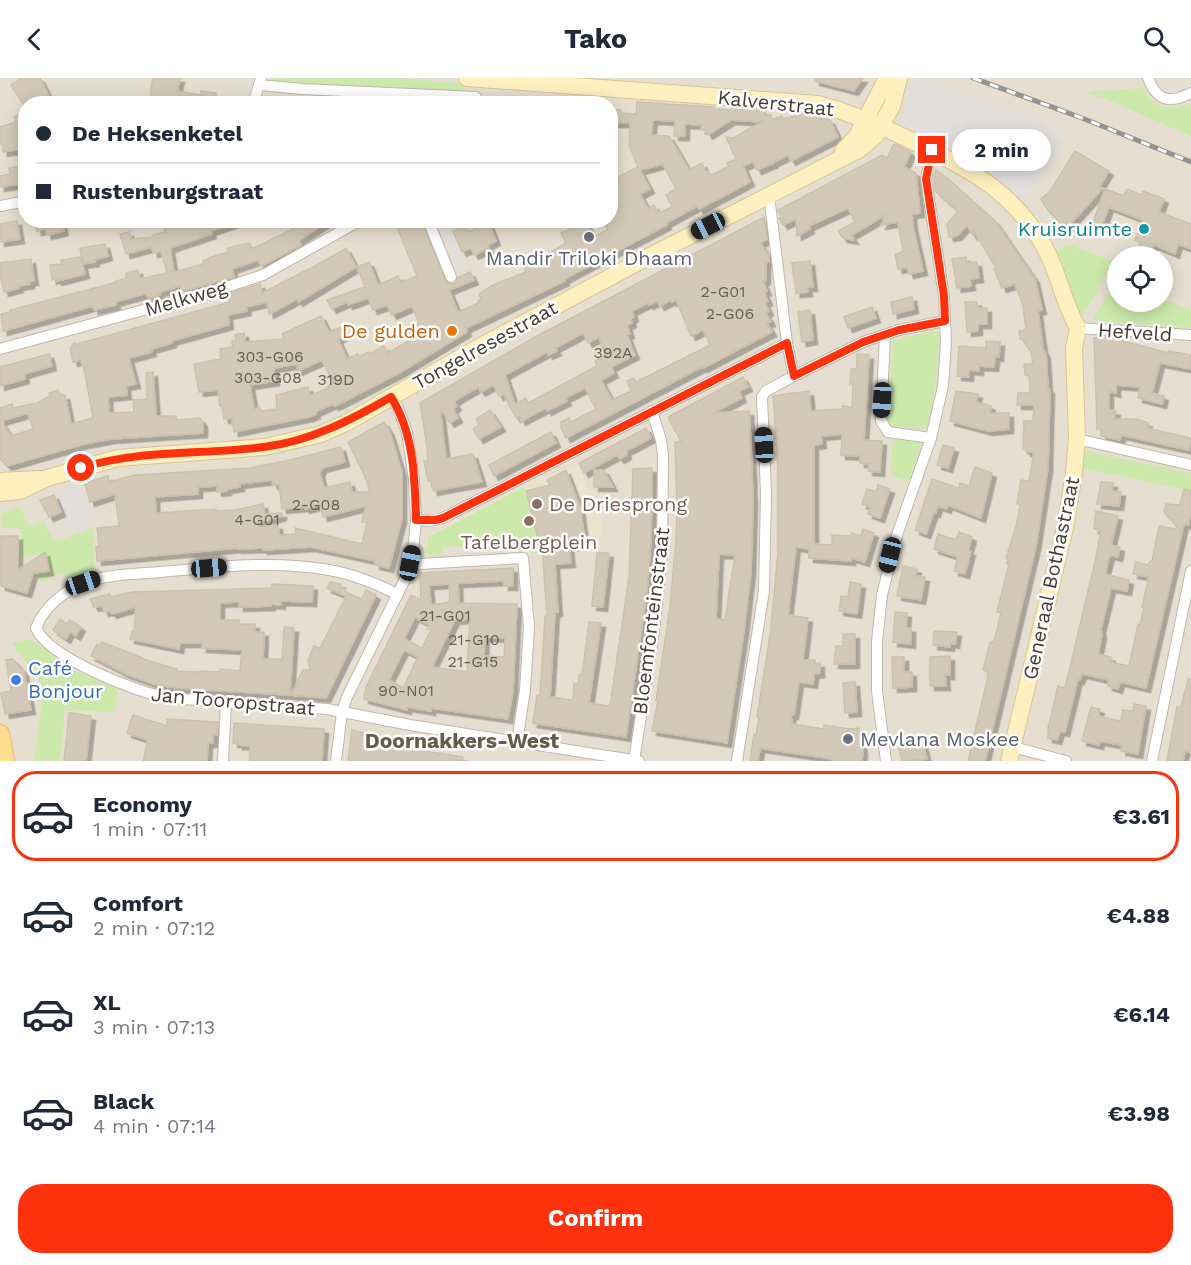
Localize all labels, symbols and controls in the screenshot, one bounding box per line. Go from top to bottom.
icon: back [18,23,51,56]
text: Tako [564,23,627,55]
icon: search [1140,23,1173,56]
street label: Kalverstraat [717,85,836,121]
text: De Heksenketel [72,121,243,146]
callout: 2 min [953,129,1052,171]
route end [918,136,945,163]
text: 2 min [974,138,1029,162]
text: Rustenburgstraat [72,179,263,204]
car [688,210,728,242]
place label: Kruisruimte [1018,217,1132,241]
marker: Kruisruimte [1137,222,1151,236]
marker: Mandir Triloki Dhaam [582,230,596,244]
place label: Mandir Triloki Dhaam [486,246,692,270]
map controls [1107,246,1173,312]
button: locate [1107,246,1173,312]
street label: Melkweg [142,275,230,321]
house number: 2-G01 [701,282,745,301]
street label: Tongelresestraat [409,295,562,395]
house number: 2-G06 [706,304,754,323]
street label: Hefveld [1097,317,1173,347]
place label: De gulden [342,319,440,343]
marker: De gulden [445,324,459,338]
house number: 392A [593,343,633,362]
house number: 303-G06 [236,347,304,366]
house number: 303-G08 [234,368,302,387]
house number: 319D [318,370,354,389]
car [872,382,892,418]
car [754,427,774,463]
route start [67,454,94,481]
street label: Generaal Bothastraat [1018,474,1084,682]
place label: De Driesprong [549,492,687,516]
house number: 2-G08 [292,495,340,514]
marker: De Driesprong [530,497,544,511]
house number: 4-G01 [234,510,280,529]
marker: Tafelbergplein [522,514,536,528]
street label: Bloemfonteinstraat [628,525,674,716]
place label: Tafelbergplein [461,530,597,554]
car [877,535,903,575]
car [398,544,422,582]
car [190,557,228,579]
car [63,569,103,597]
house number: 21-G01 [419,606,471,625]
house number: 21-G10 [448,630,500,649]
house number: 21-G15 [448,652,498,671]
place label: Café Bonjour [28,656,103,703]
marker: Café Bonjour [9,673,23,687]
house number: 90-N01 [378,681,434,700]
street label: Jan Tooropstraat [150,682,317,720]
place label: Mevlana Moskee [860,727,1020,751]
district label: Doornakkers-West [365,728,559,753]
marker: Mevlana Moskee [841,732,855,746]
icon: car [21,789,75,843]
text: Economy [93,792,192,817]
text: €3.61 [1113,804,1170,829]
text: 1 min · 07:11 [93,817,207,841]
icon: car [21,888,75,942]
text: Comfort [93,891,183,916]
text: €4.88 [1106,903,1170,928]
text: 2 min · 07:12 [93,916,215,940]
icon: car [21,987,75,1041]
text: XL [93,990,121,1015]
text: €6.14 [1113,1002,1170,1027]
text: 3 min · 07:13 [93,1015,215,1039]
icon: car [21,1086,75,1140]
text: Black [93,1089,154,1114]
text: €3.98 [1108,1101,1170,1126]
text: 4 min · 07:14 [93,1114,216,1138]
button: Confirm [18,1184,1173,1253]

